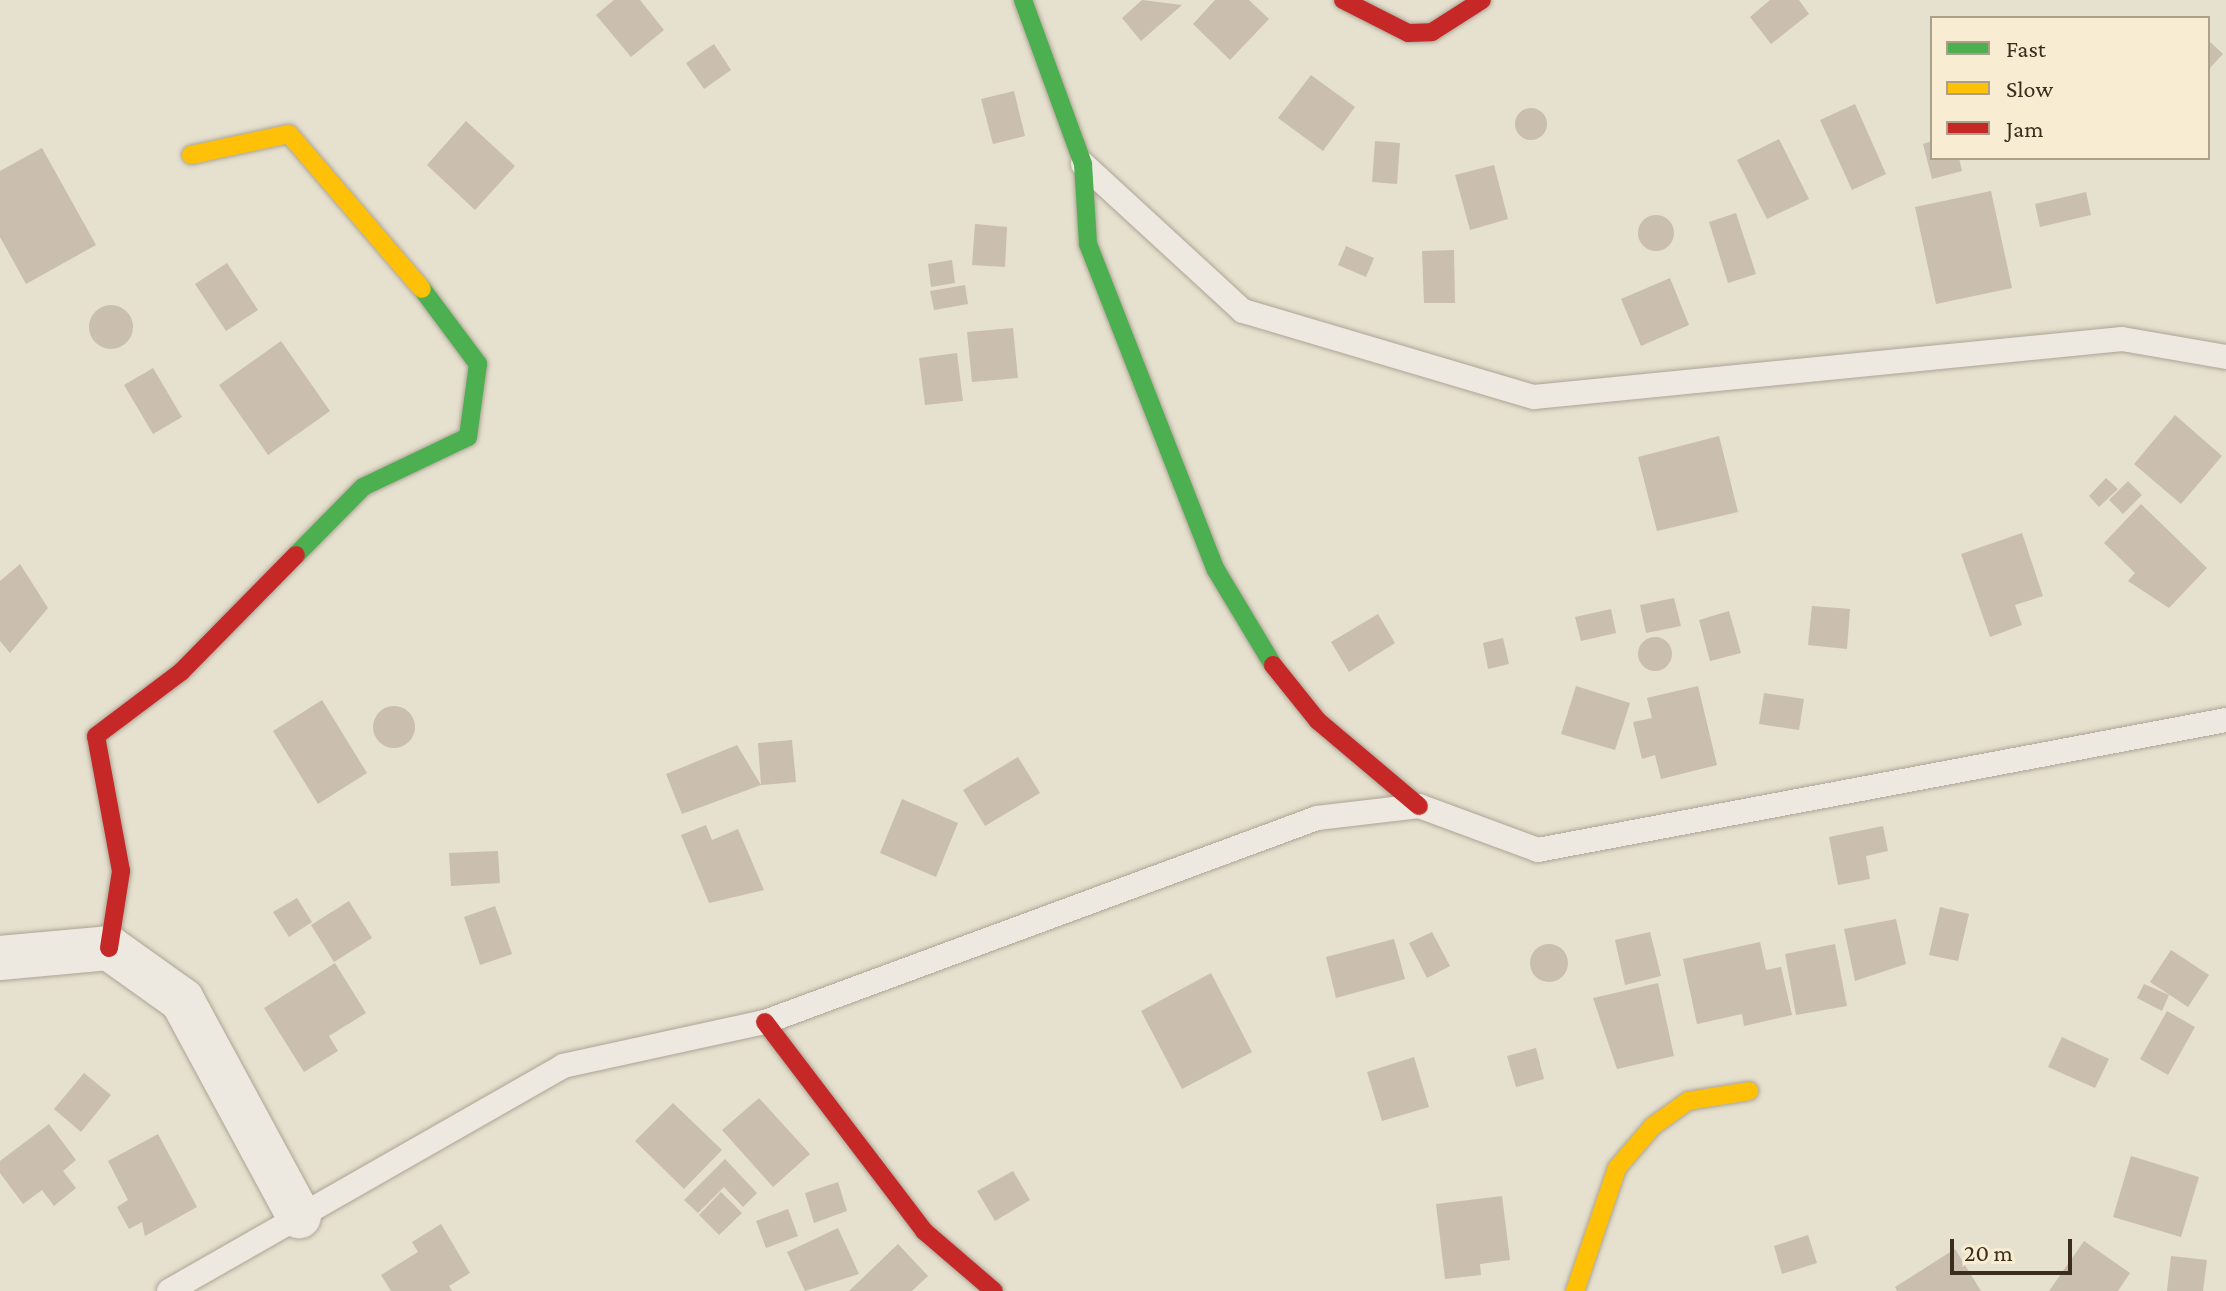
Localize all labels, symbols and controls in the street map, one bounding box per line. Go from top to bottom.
legend [1930,16,2210,160]
text: Fast [2006,35,2046,62]
text: Slow [2006,75,2053,102]
text: Jam [2006,115,2044,142]
scale bar [1954,1223,2076,1273]
text: 20 m [1964,1239,2013,1266]

